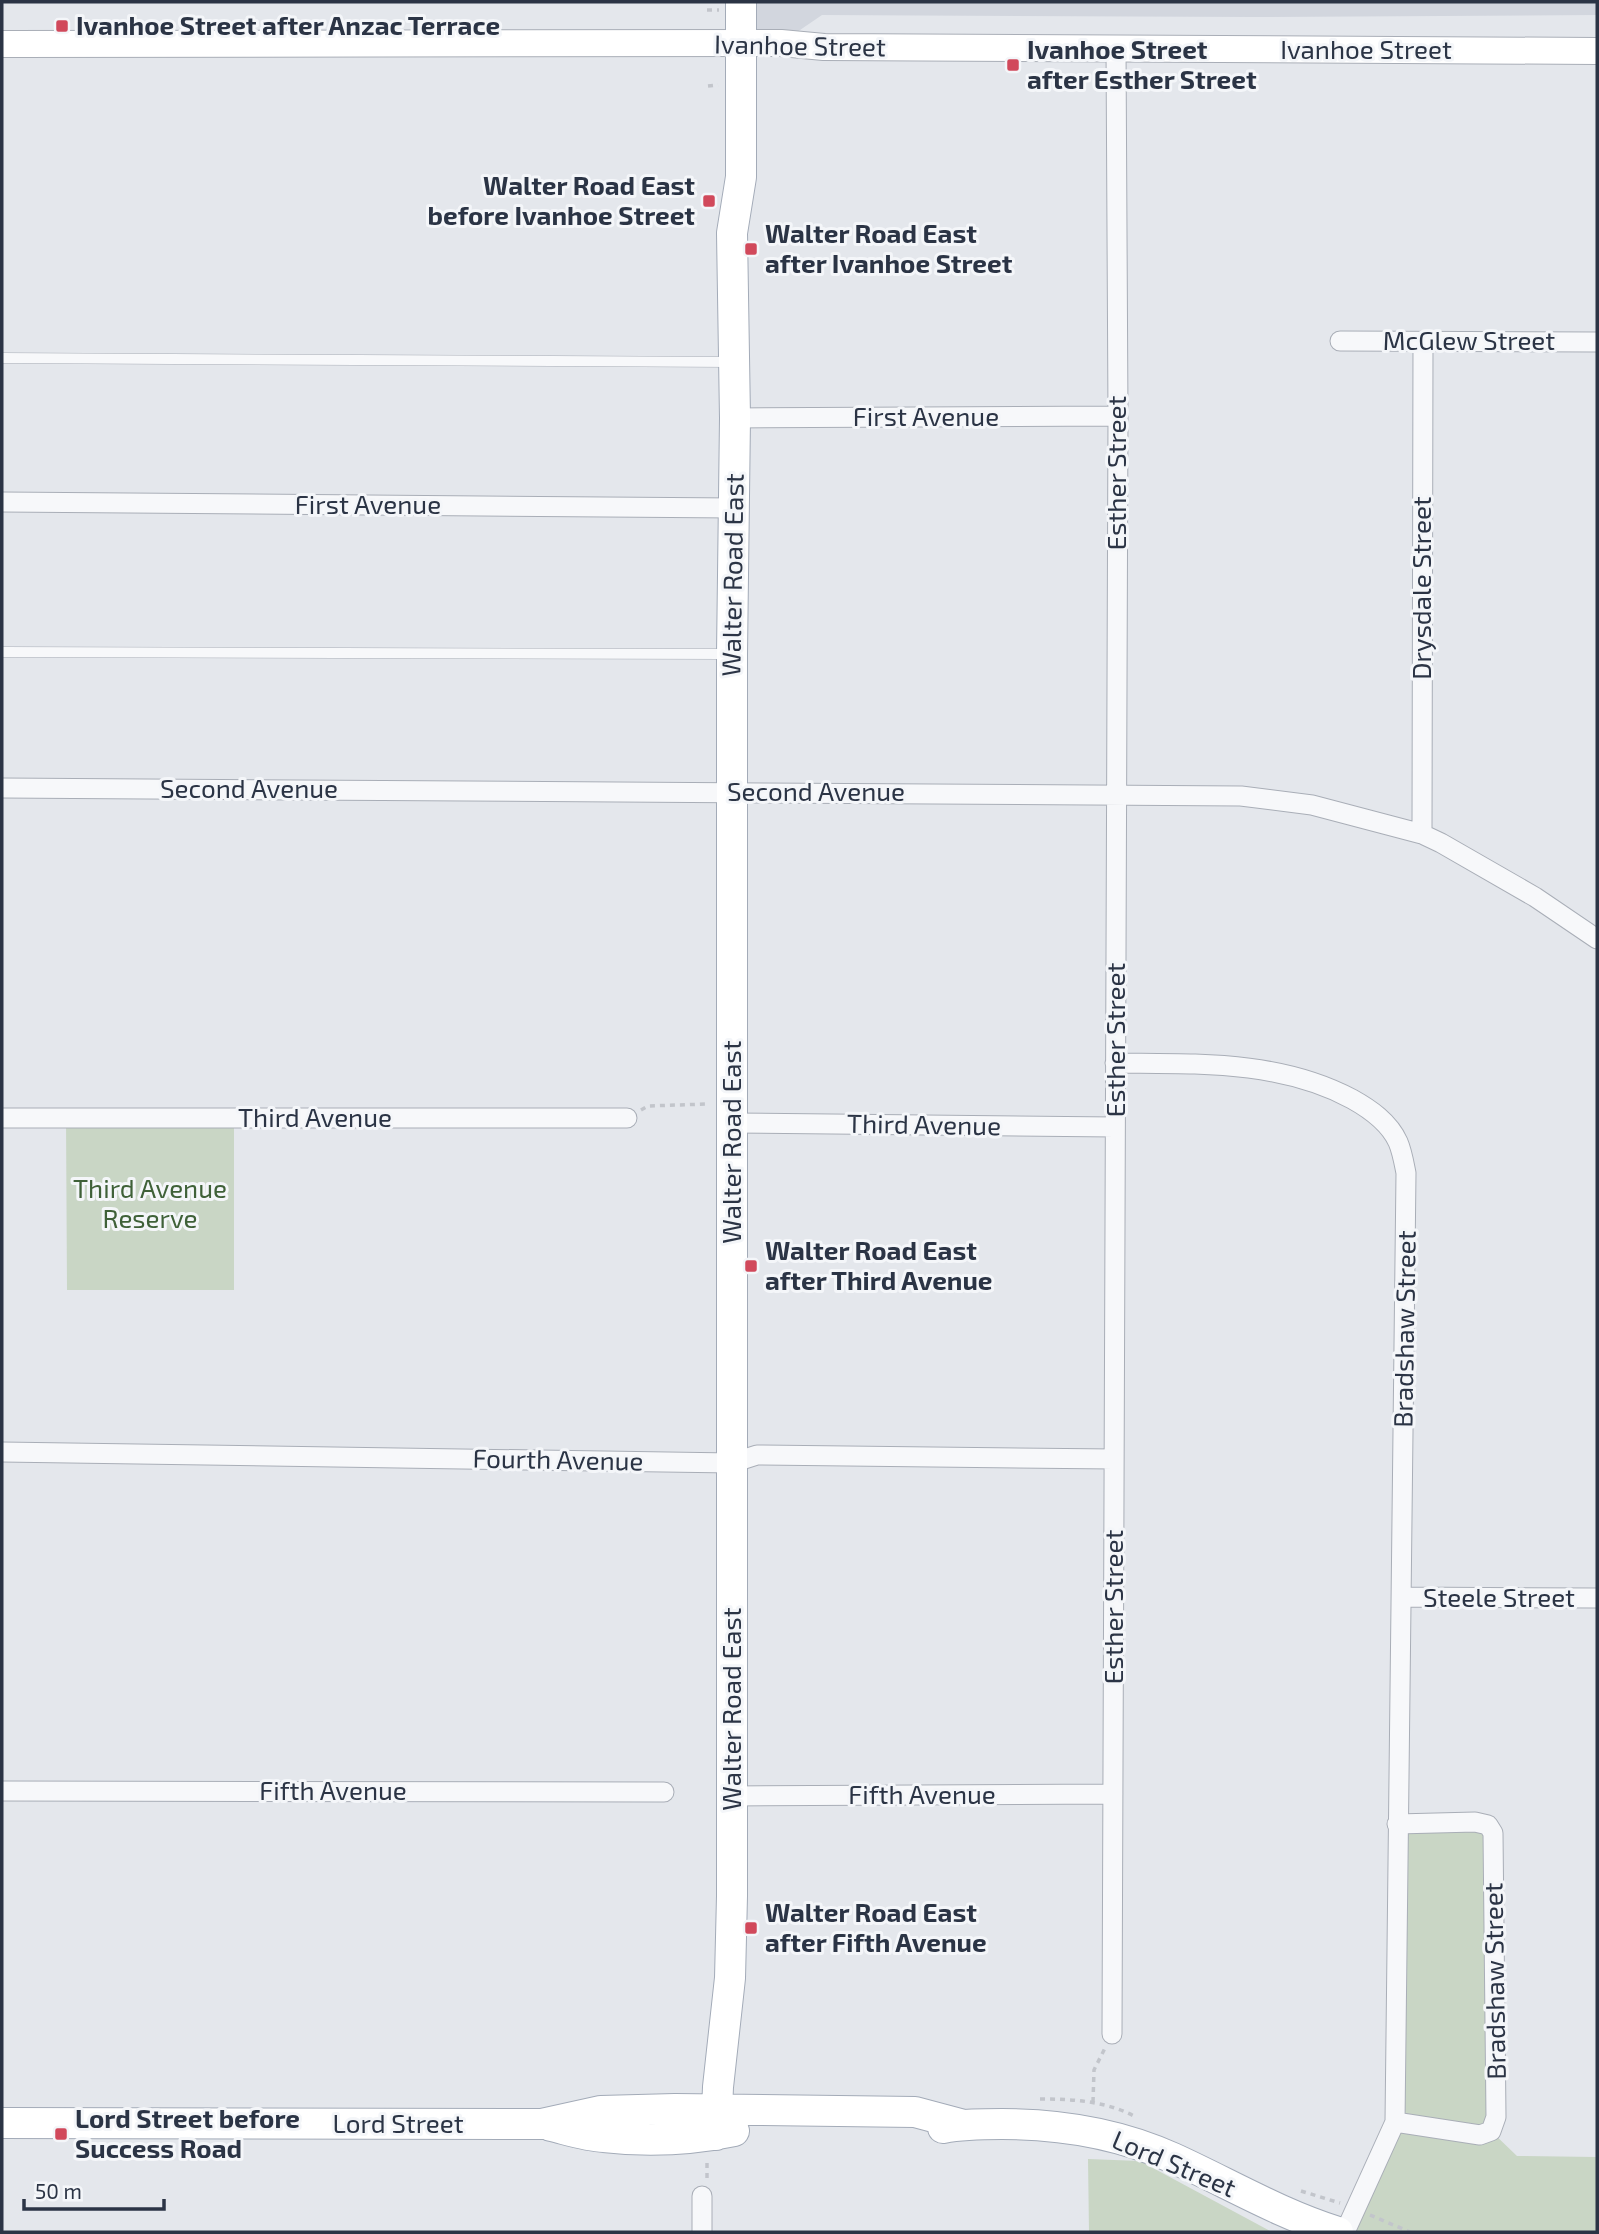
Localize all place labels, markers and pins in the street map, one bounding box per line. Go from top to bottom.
place label: Ivanhoe Street after Anzac Terrace [76,9,500,40]
marker: Ivanhoe Street after Anzac Terrace [54,18,70,34]
place label: Ivanhoe Street after Esther Street [1027,33,1257,94]
marker: Ivanhoe Street after Esther Street [1005,57,1021,73]
place label: Walter Road East before Ivanhoe Street [428,169,695,230]
marker: Walter Road East before Ivanhoe Street [701,193,717,209]
place label: Walter Road East after Ivanhoe Street [765,217,1013,278]
marker: Walter Road East after Ivanhoe Street [743,241,759,257]
place label: Walter Road East after Third Avenue [765,1234,993,1295]
marker: Walter Road East after Third Avenue [743,1258,759,1274]
place label: Walter Road East after Fifth Avenue [765,1896,987,1957]
marker: Walter Road East after Fifth Avenue [743,1920,759,1936]
place label: Lord Street before Success Road [75,2102,300,2163]
marker: Lord Street before Success Road [53,2126,69,2142]

